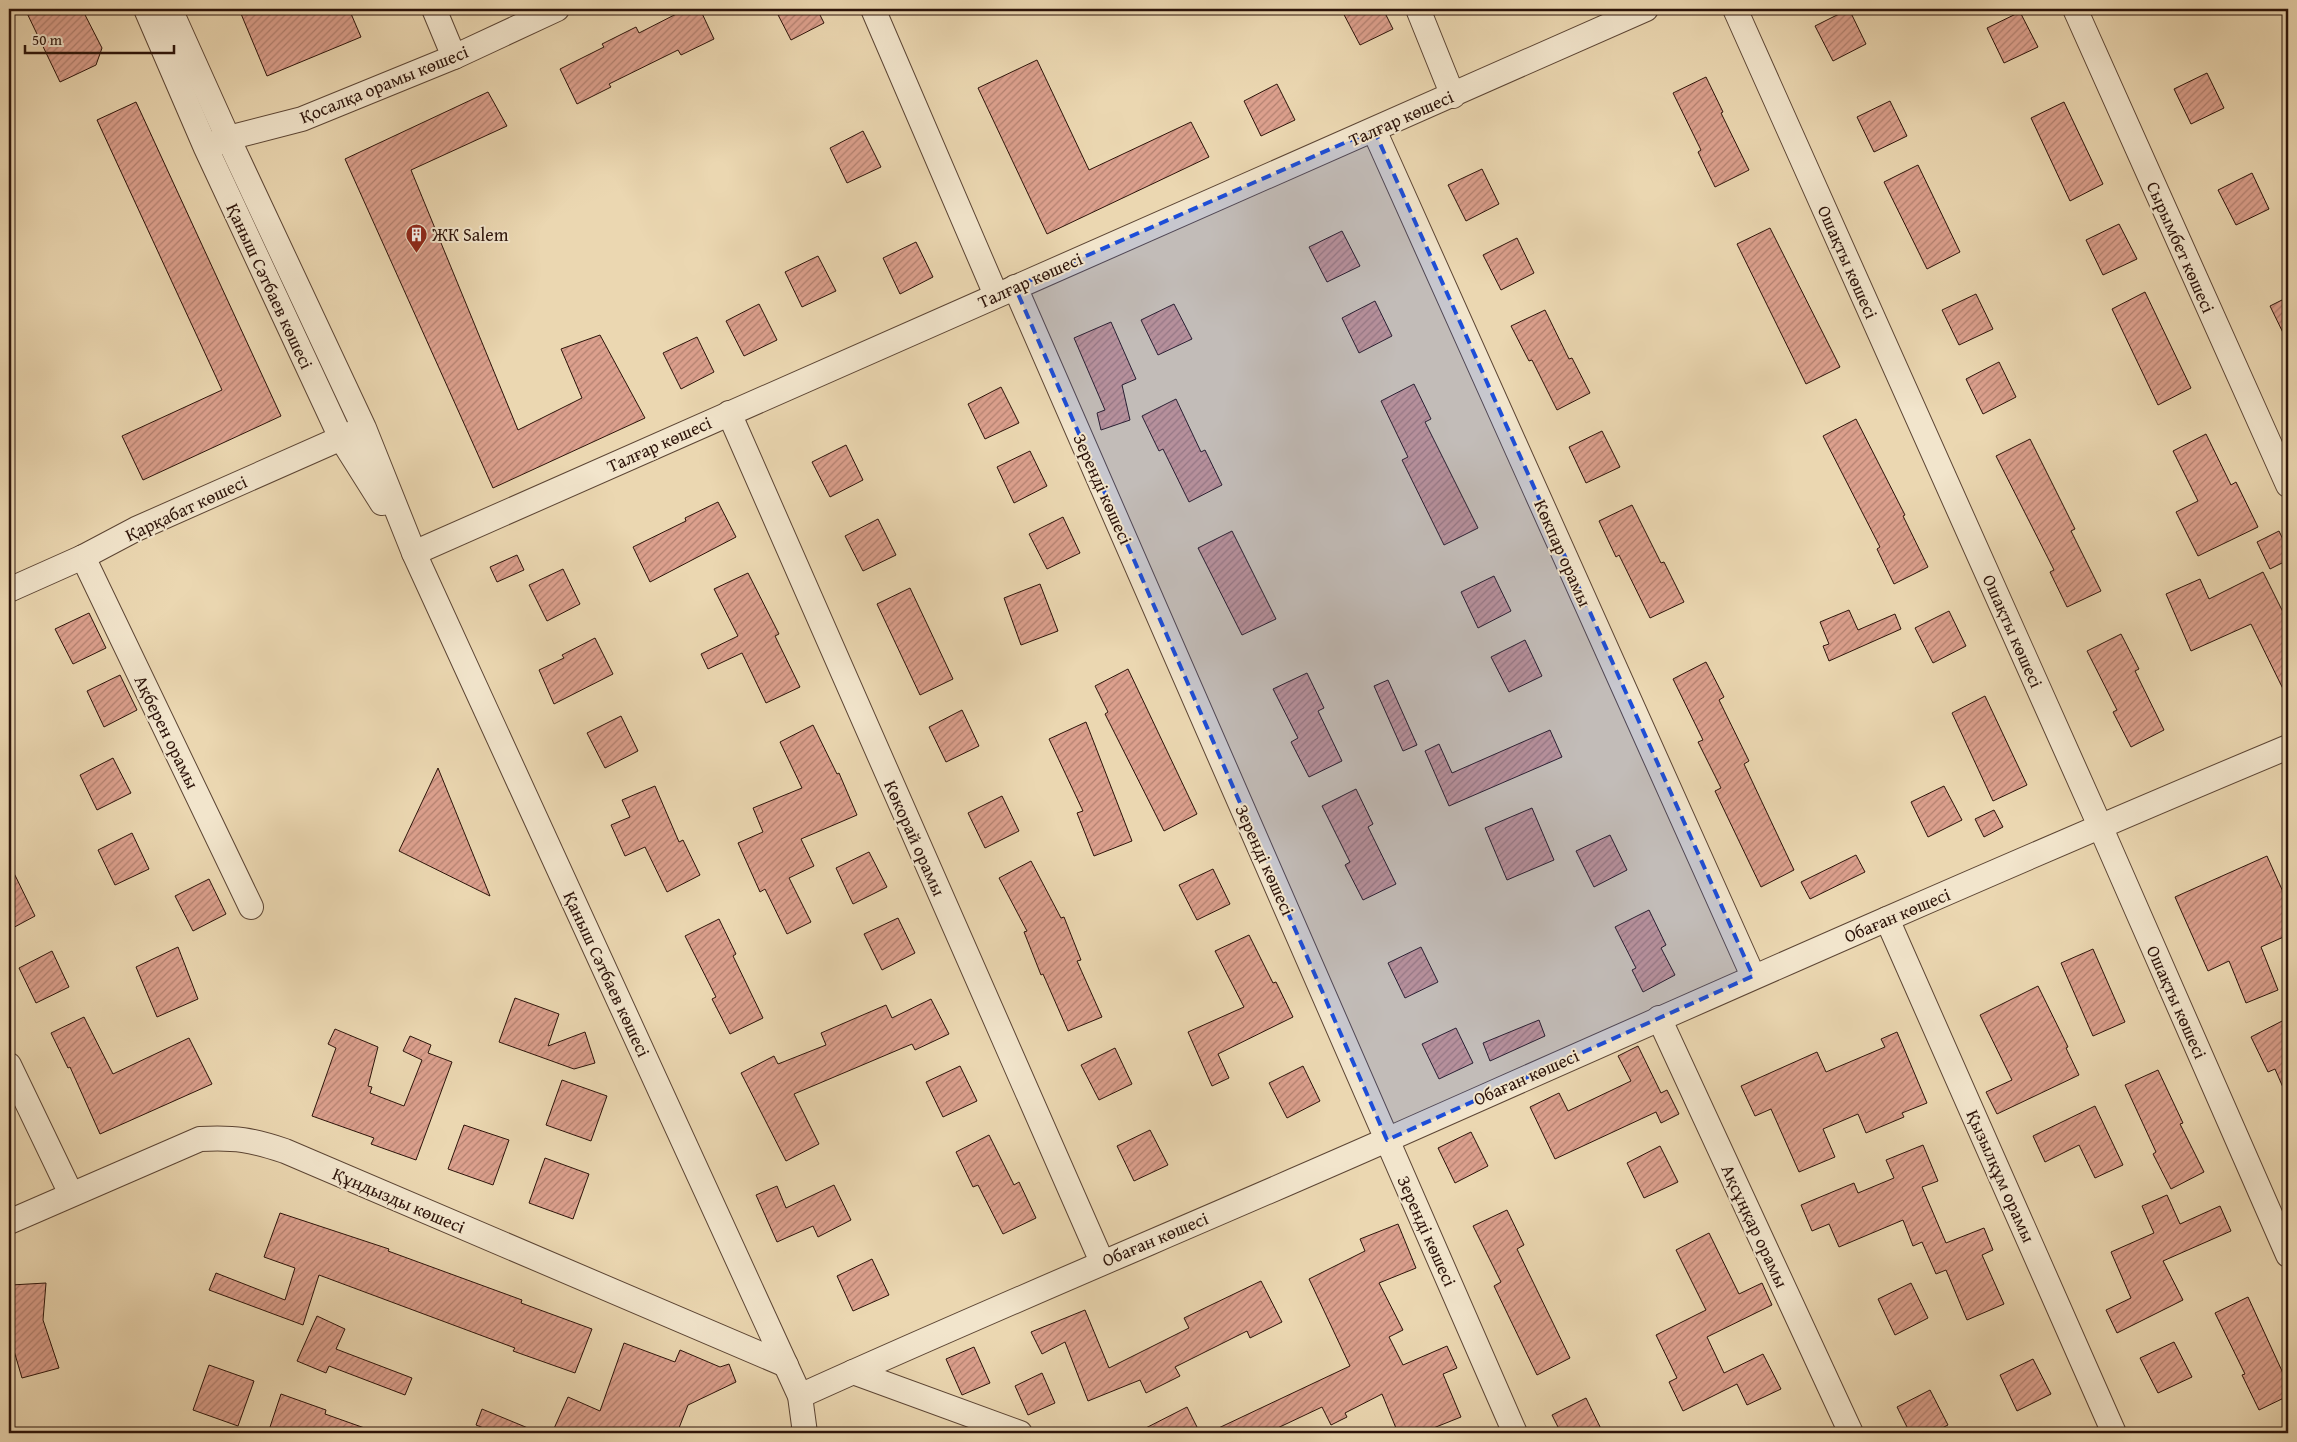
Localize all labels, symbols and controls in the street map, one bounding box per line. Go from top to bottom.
scale bar [25,22,174,54]
text: 50 m [32,29,63,50]
street label: Қосалқа орамы көшесі [296,38,472,130]
street label: Талғар көшесі [1344,83,1458,153]
street label: Сырымбет көшесі [2140,177,2222,317]
street label: Қаныш Сәтбаев көшесі [220,199,320,373]
street label: Ошақты көшесі [1811,201,1885,323]
place label: ЖК Salem [431,221,509,248]
building icon: ЖК Salem [404,222,428,253]
street label: Талғар көшесі [973,245,1087,315]
street label: Талғар көшесі [602,409,716,479]
street label: Зеренді көшесі [1066,429,1140,549]
street label: Қарқабат көшесі [120,468,252,548]
street label: Көкпар орамы [1527,495,1599,611]
street label: Ошақты көшесі [1976,570,2050,692]
street label: Ақберен орамы [128,671,206,794]
street label: Көкорай орамы [877,776,953,901]
street label: Зеренді көшесі [1228,800,1302,920]
street label: Обаған көшесі [1840,880,1954,950]
street label: Қаныш Сәтбаев көшесі [557,887,657,1061]
street label: Ошақты көшесі [2140,941,2214,1063]
street label: Обаған көшесі [1469,1042,1583,1112]
street label: Қызылқұм орамы [1960,1105,2043,1247]
street label: Құндызды көшесі [329,1160,469,1240]
street label: Ақсұңқар орамы [1715,1160,1796,1293]
street label: Зеренді көшесі [1390,1171,1464,1291]
street label: Обаған көшесі [1098,1204,1212,1274]

